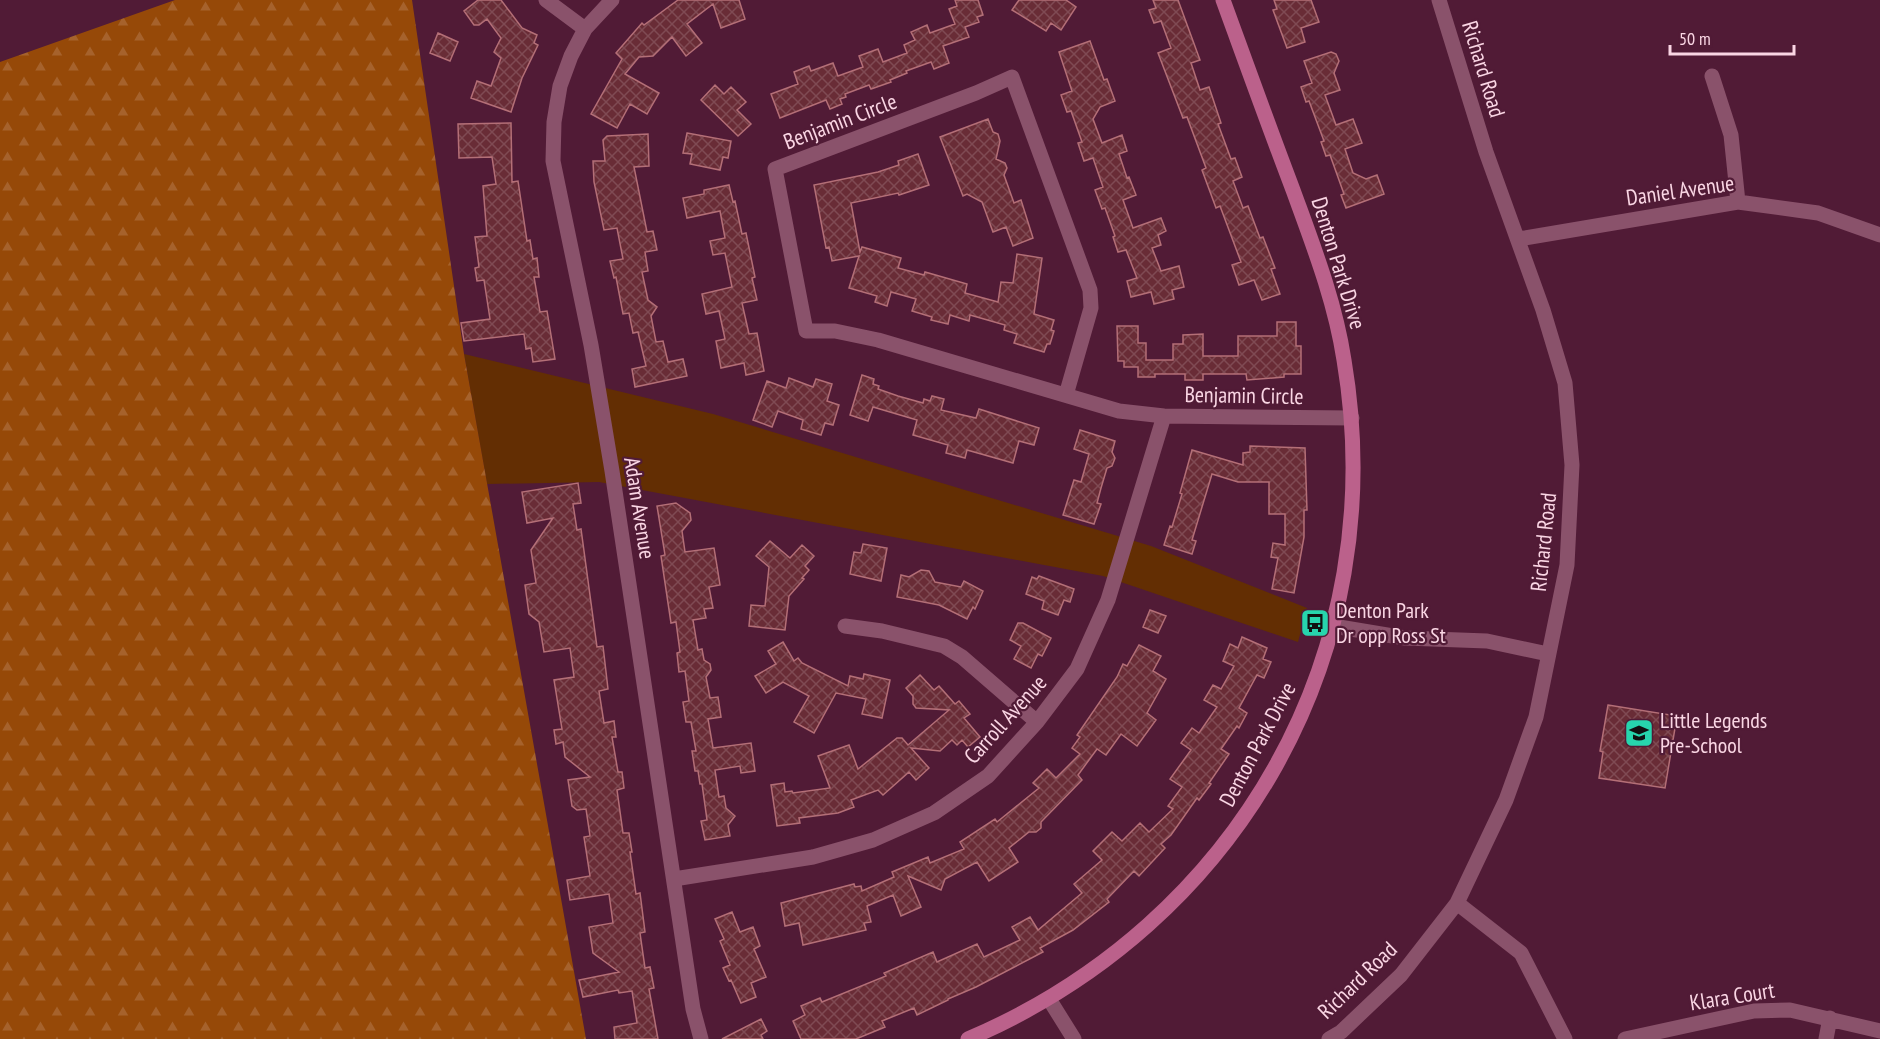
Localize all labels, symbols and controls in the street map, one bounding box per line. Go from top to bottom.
street label: Richard Road [1456,17,1512,121]
scale bar [1670,18,1794,56]
text: 50 m [1679,27,1711,50]
street label: Benjamin Circle [779,87,901,155]
street label: Daniel Avenue [1624,169,1736,211]
street label: Denton Park Drive [1306,193,1372,333]
street label: Benjamin Circle [1184,380,1304,410]
street label: Adam Avenue [618,455,662,561]
street label: Richard Road [1524,491,1562,593]
place label: Denton Park Dr opp Ross St [1336,596,1446,649]
bus stop icon: Denton Park Dr opp Ross St [1299,607,1331,639]
street label: Carroll Avenue [958,669,1052,769]
street label: Denton Park Drive [1213,677,1301,811]
place label: Little Legends Pre-School [1660,706,1767,759]
school or university icon: Little Legends Pre-School [1623,717,1655,749]
street label: Richard Road [1312,935,1402,1025]
street label: Klara Court [1688,975,1776,1017]

